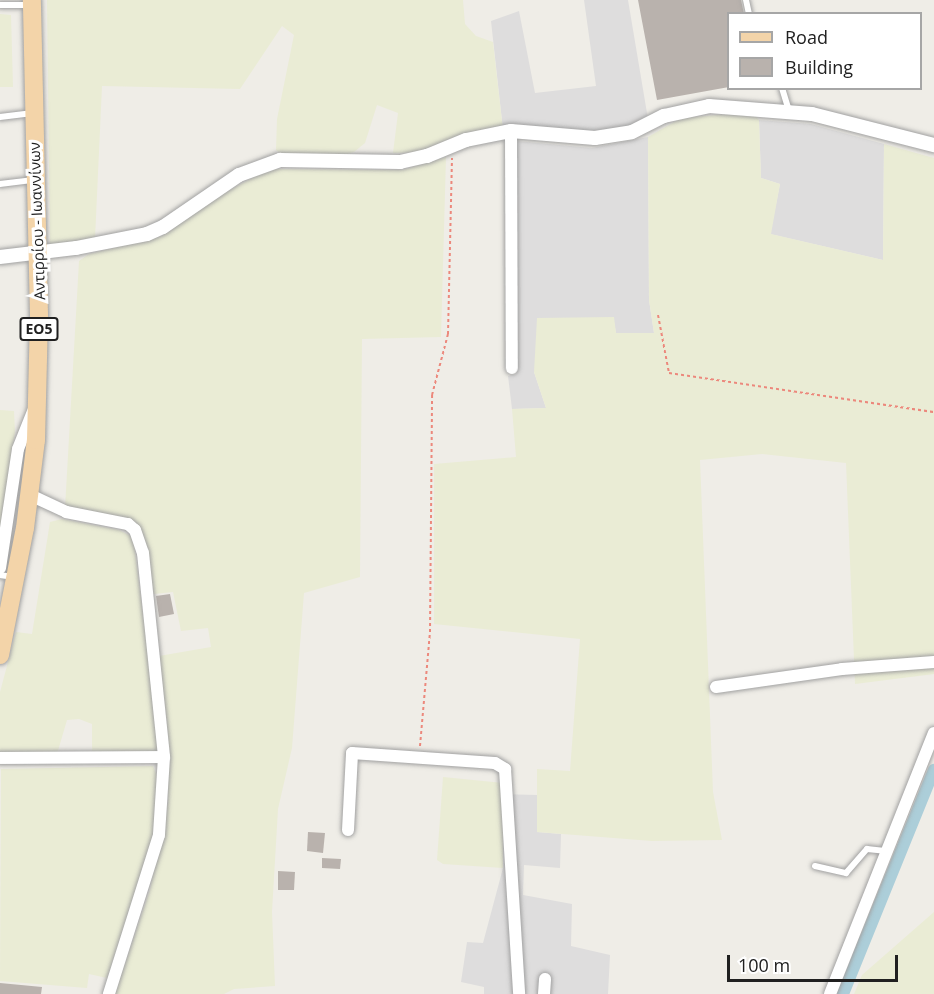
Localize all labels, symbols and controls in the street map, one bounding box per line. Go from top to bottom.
legend [727,12,922,90]
text: Road [785,25,828,49]
text: Building [785,55,853,79]
street label: Αντιρρίου - Ιωαννίνων [25,142,49,300]
road number: ΕΟ5 [20,318,58,340]
scale bar [730,943,901,981]
text: 100 m [738,953,790,977]

